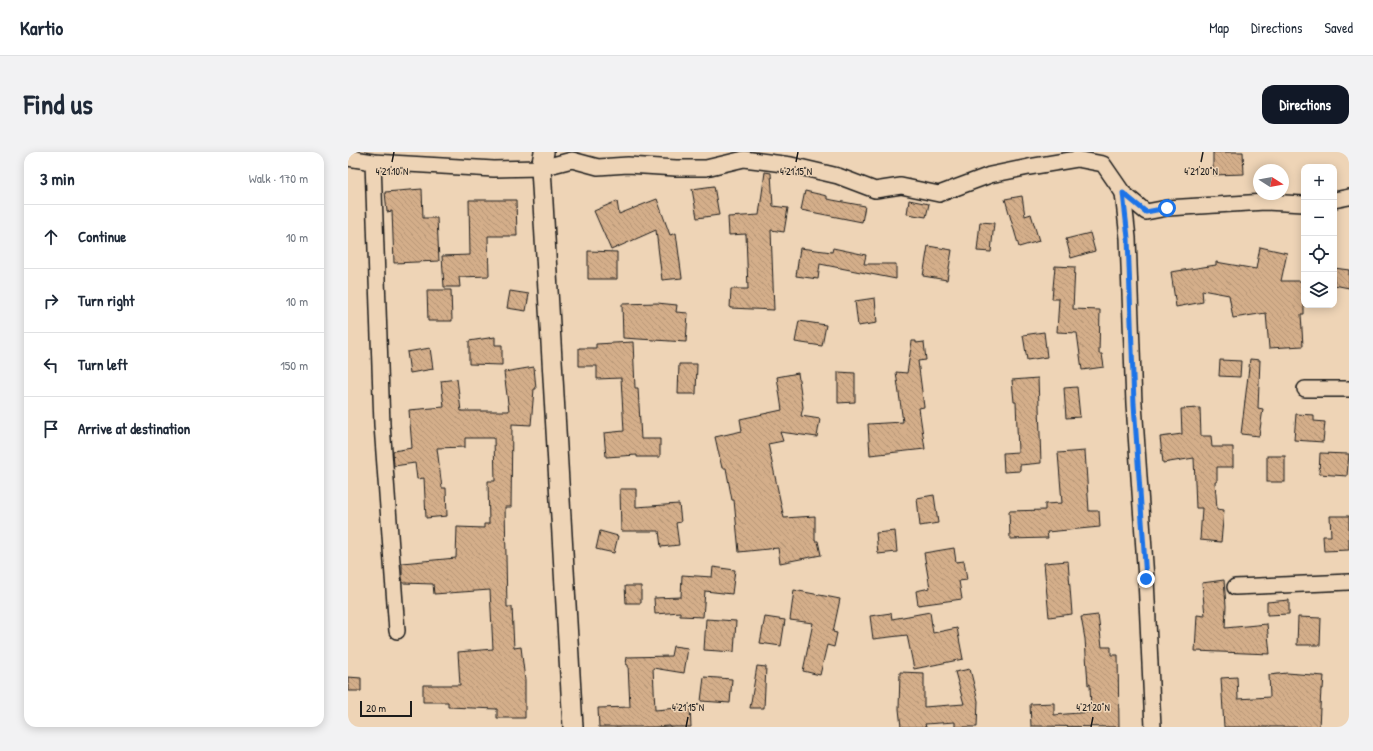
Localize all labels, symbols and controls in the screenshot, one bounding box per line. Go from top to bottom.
text: Kartio [20,15,63,41]
text: Map [1209,18,1229,37]
text: Directions [1251,18,1302,37]
text: Saved [1324,18,1353,37]
text: Find us [24,85,93,123]
button: Directions [1262,85,1349,124]
north arrow [1253,164,1289,200]
map controls [1301,164,1337,308]
button: + [1301,164,1337,200]
text: 4°21'10"N [376,165,408,178]
text: 4°21'15"N [780,165,812,178]
text: 4°21'20"N [1184,165,1218,178]
text: 3 min [40,167,75,190]
text: Walk · 170 m [249,169,308,187]
route start [1158,199,1176,217]
button: − [1301,200,1337,236]
icon: ahead [40,226,62,248]
text: Continue [78,226,126,247]
text: 10 m [286,228,308,246]
button: locate [1301,236,1337,272]
button: layers [1301,272,1337,308]
icon: right [40,290,62,312]
text: Turn right [78,290,134,311]
text: 10 m [286,292,308,310]
icon: left [40,354,62,376]
text: Turn left [78,354,128,375]
text: 150 m [280,356,308,374]
icon: arrive [40,418,62,440]
text: Arrive at destination [78,418,190,439]
route end [1137,570,1155,588]
scale bar [360,699,412,718]
text: 20 m [366,701,386,715]
text: 4°21'15"N [672,701,704,714]
text: 4°21'20"N [1076,701,1110,714]

